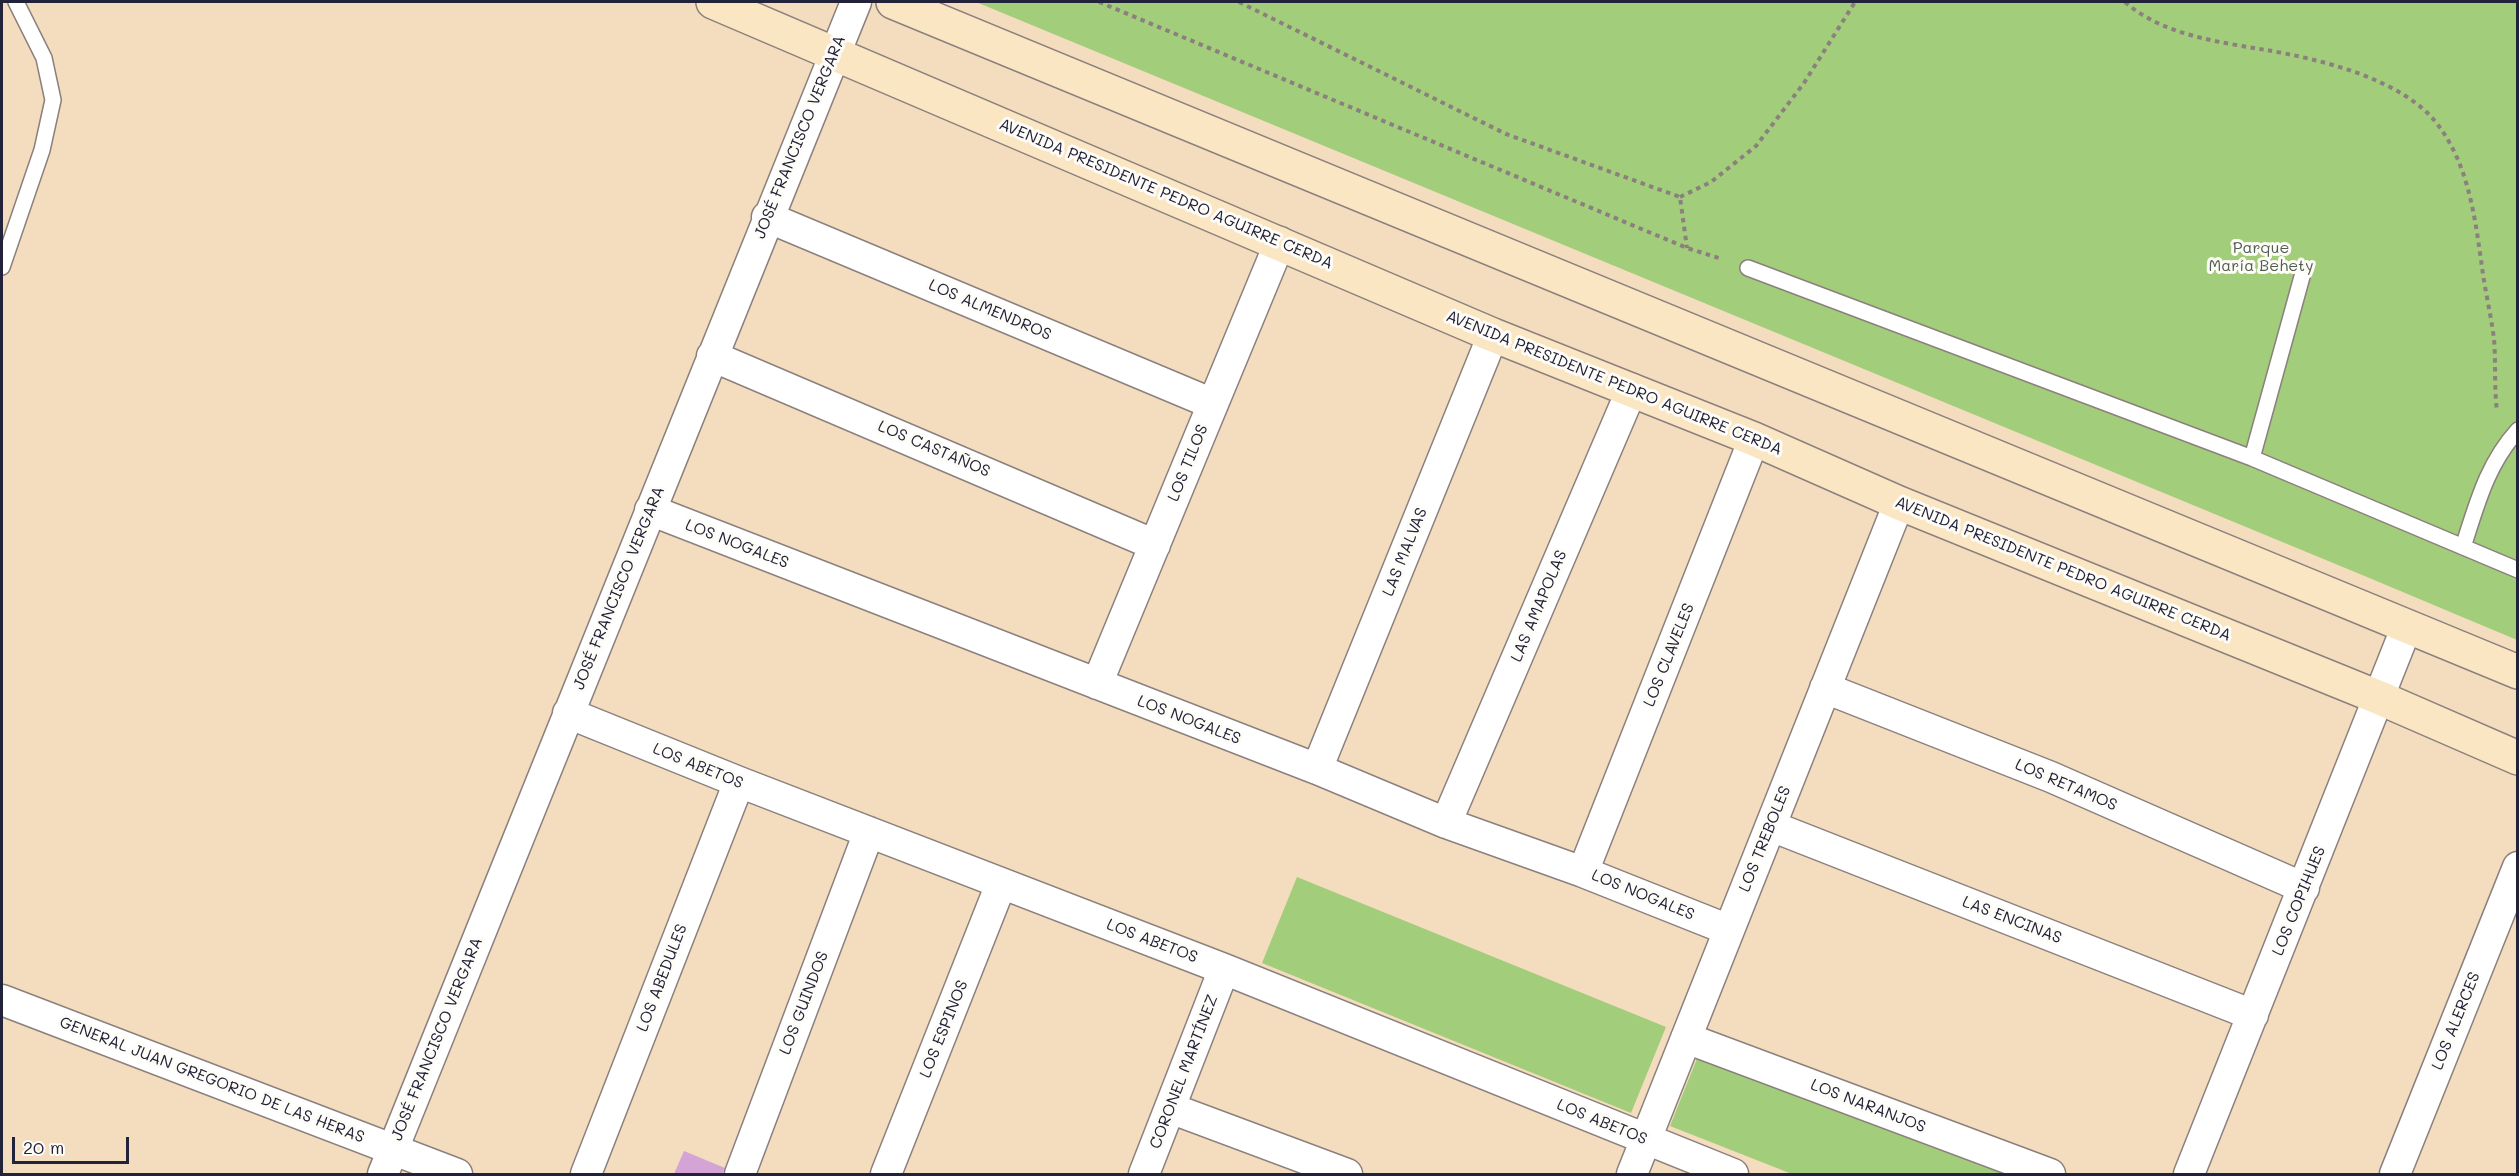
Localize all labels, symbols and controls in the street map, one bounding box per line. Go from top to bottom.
street label: JOSÉ FRANCISCO VERGARA [750,33,850,241]
street label: AVENIDA PRESIDENTE PEDRO AGUIRRE CERDA [996,115,1336,273]
park label: Parque María Behety [2208,238,2314,276]
street label: LOS ALMENDROS [926,275,1054,345]
street label: AVENIDA PRESIDENTE PEDRO AGUIRRE CERDA [1443,307,1785,459]
street label: LOS CASTAÑOS [875,417,993,481]
street label: LOS TILOS [1164,422,1212,504]
street label: JOSÉ FRANCISCO VERGARA [569,484,669,692]
street label: AVENIDA PRESIDENTE PEDRO AGUIRRE CERDA [1892,493,2234,645]
street label: LAS MALVAS [1379,505,1431,599]
street label: LOS NOGALES [683,515,791,573]
street label: LAS AMAPOLAS [1507,547,1571,665]
street label: LOS CLAVELES [1640,601,1698,709]
street label: LOS NOGALES [1135,691,1243,749]
street label: LOS ABETOS [650,739,746,793]
street label: LOS RETAMOS [2012,755,2120,815]
street label: LOS TREBOLES [1735,783,1795,895]
street label: LOS COPIHUES [2268,843,2330,959]
street label: LOS NOGALES [1589,866,1697,924]
street label: LAS ENCINAS [1960,892,2064,948]
street label: LOS ABETOS [1104,915,1200,967]
street label: LOS ABEDULES [633,922,691,1034]
street label: JOSÉ FRANCISCO VERGARA [387,935,487,1143]
street label: LOS GUINDOS [775,949,833,1057]
street label: LOS ALERCES [2428,969,2484,1073]
street label: LOS ESPINOS [916,977,972,1081]
street label: CORONEL MARTÍNEZ [1146,992,1222,1152]
street label: GENERAL JUAN GREGORIO DE LAS HERAS [57,1013,367,1147]
street label: LOS NARANJOS [1808,1075,1928,1137]
street label: LOS ABETOS [1554,1095,1650,1149]
scale bar [15,1125,132,1163]
text: 20 m [23,1135,64,1159]

